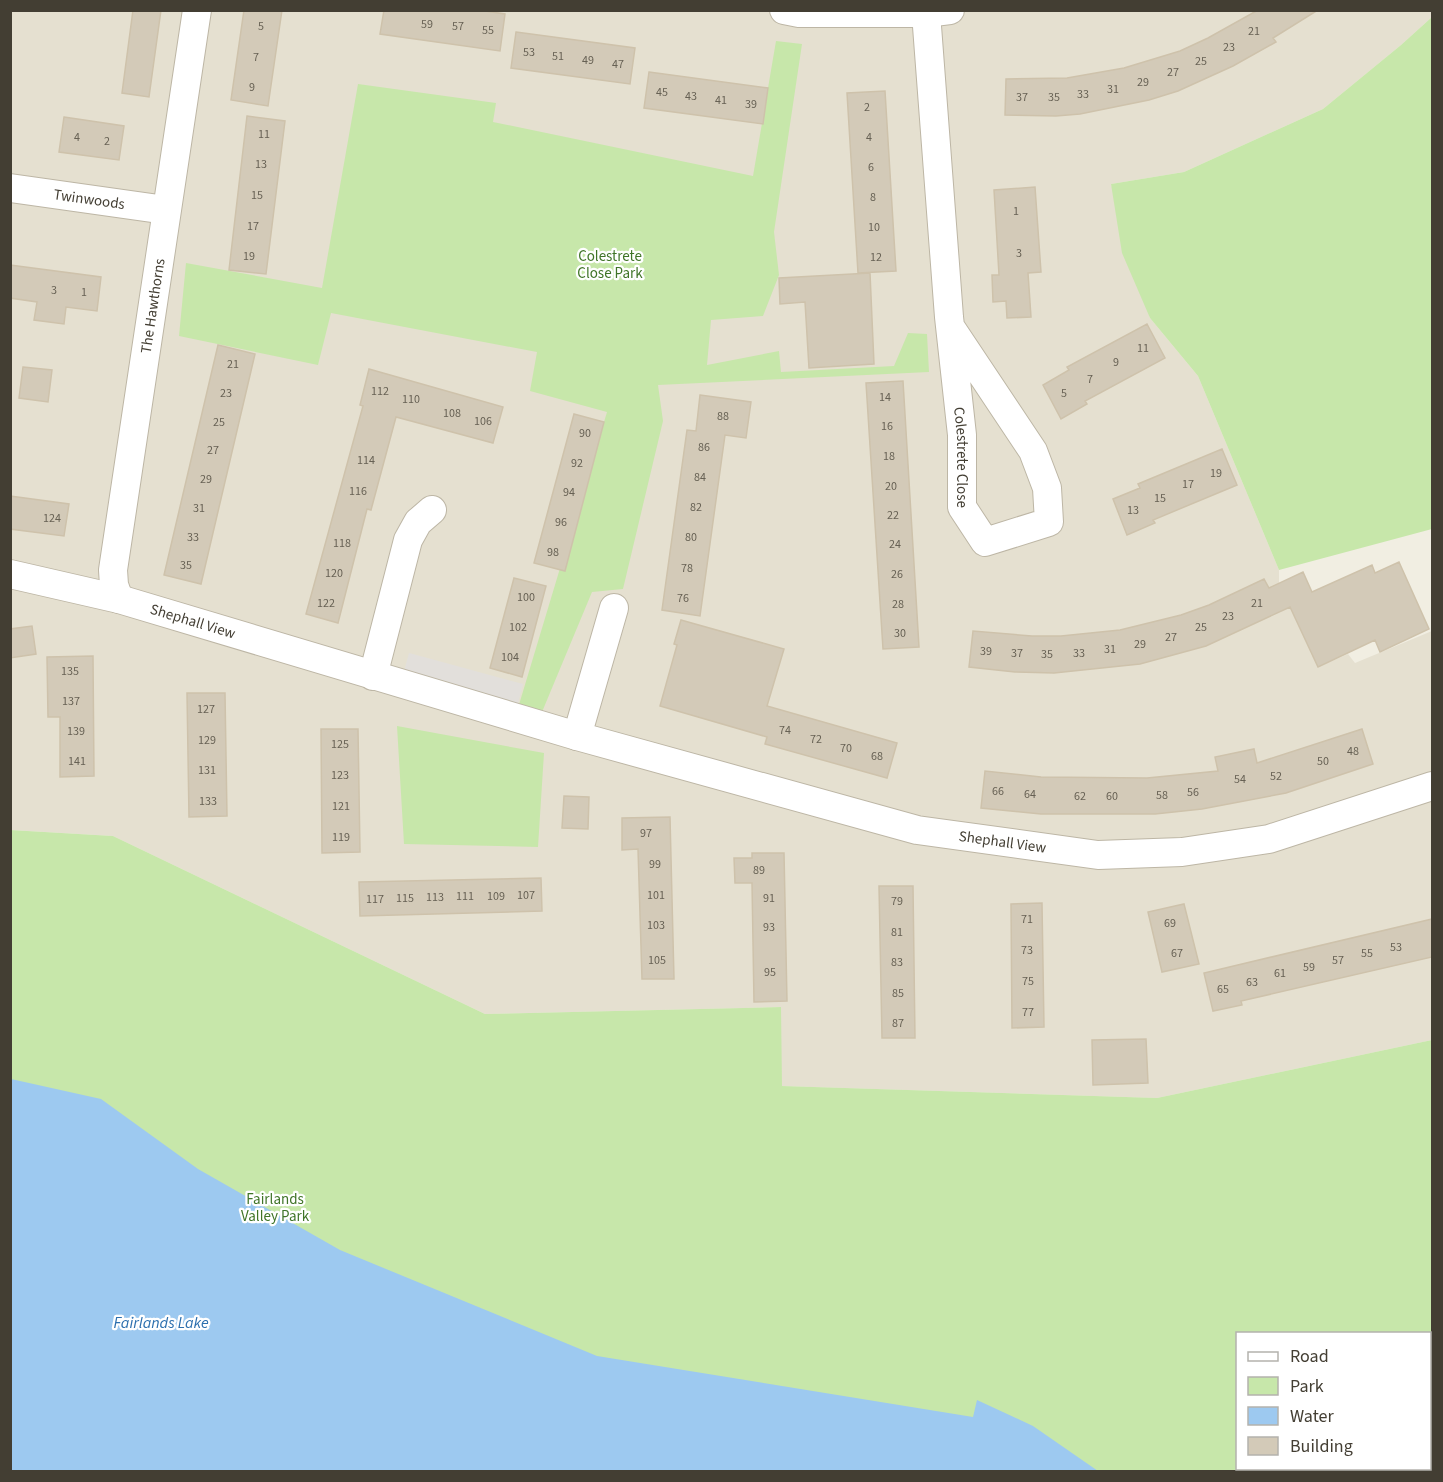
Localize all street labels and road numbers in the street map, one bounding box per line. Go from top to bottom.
street label: Twinwoods [52,184,126,215]
street label: The Hawthorns [136,257,171,355]
street label: Colestrete Close [948,406,972,508]
street label: Shephall View [148,599,238,644]
street label: Shephall View [957,826,1048,859]

